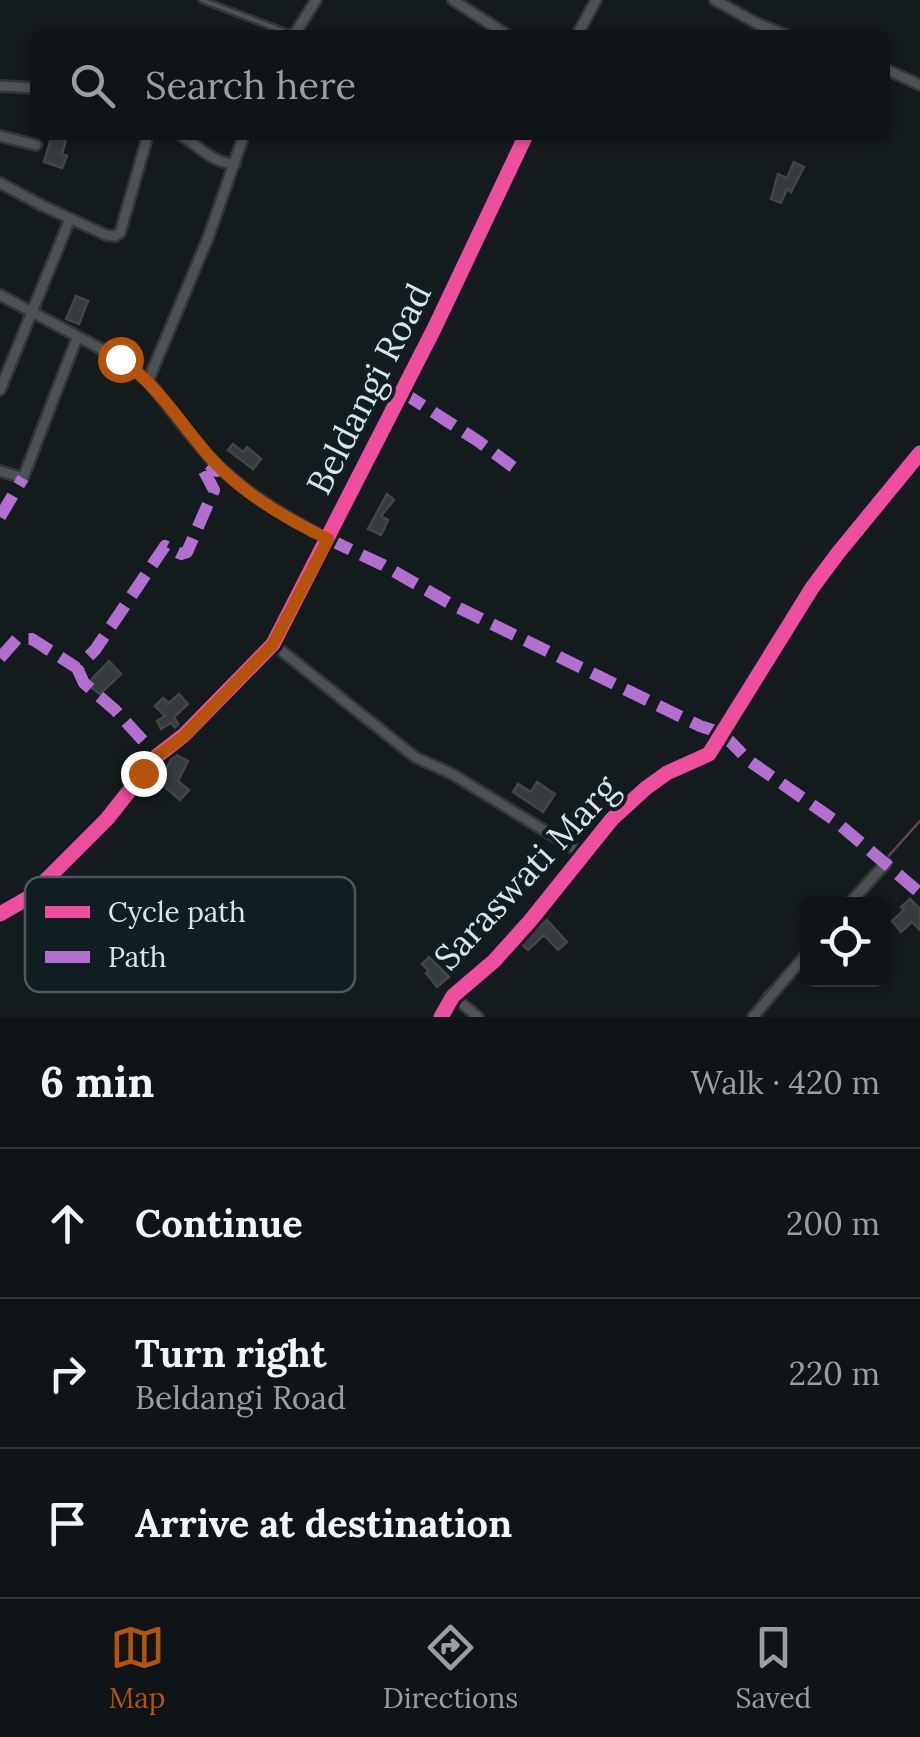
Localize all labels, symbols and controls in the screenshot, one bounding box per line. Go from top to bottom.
search box [30,30,890,140]
icon: search [65,58,120,113]
text: Search here [145,61,356,109]
street label: Beldangi Road [296,276,441,502]
route start [98,337,144,383]
route end [121,751,167,797]
street label: Saraswati Marg [424,766,628,979]
legend [25,877,355,992]
text: Cycle path [108,894,246,930]
map controls [800,897,890,987]
button: locate [800,897,890,987]
text: Path [108,939,167,975]
text: 6 min [40,1055,154,1109]
text: Walk · 420 m [691,1062,880,1103]
icon: ahead [40,1196,95,1251]
text: Continue [135,1199,303,1247]
text: 200 m [786,1203,880,1244]
text: Turn right [135,1329,326,1377]
icon: right [40,1346,95,1401]
text: 220 m [789,1353,880,1394]
text: Beldangi Road [135,1377,346,1418]
icon: arrive [40,1496,95,1551]
text: Arrive at destination [135,1499,512,1547]
tab: Map [109,1620,166,1716]
tab: Directions [383,1620,518,1716]
tab: Saved [736,1620,811,1716]

